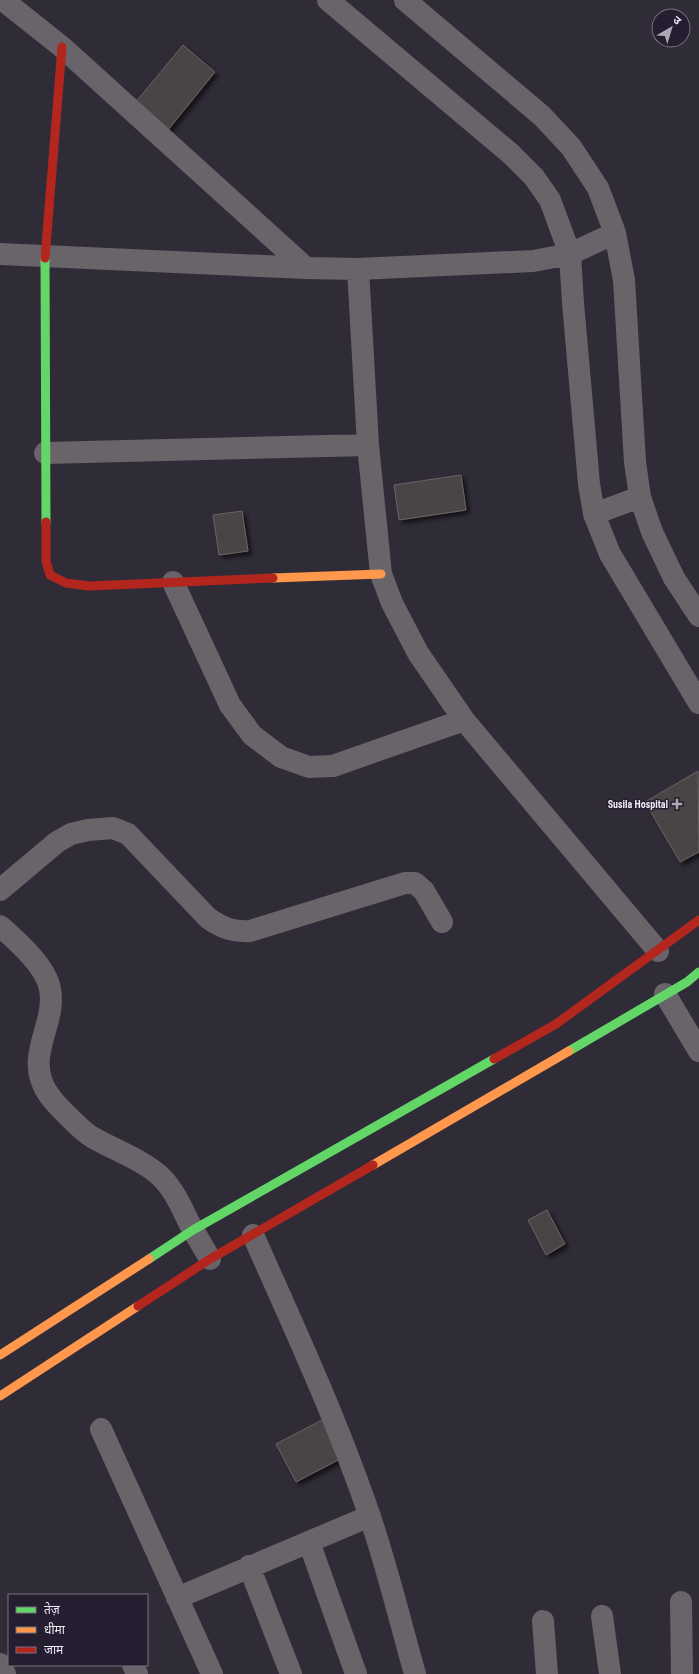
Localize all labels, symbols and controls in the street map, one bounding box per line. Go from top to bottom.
north arrow [651,8,691,48]
text: उ [670,13,684,28]
marker: Susila Hospital [671,798,683,810]
place label: Susila Hospital [608,799,668,810]
legend [8,1594,148,1666]
text: तेज़ [44,1602,61,1617]
text: धीमा [44,1622,66,1637]
text: जाम [44,1643,64,1657]

